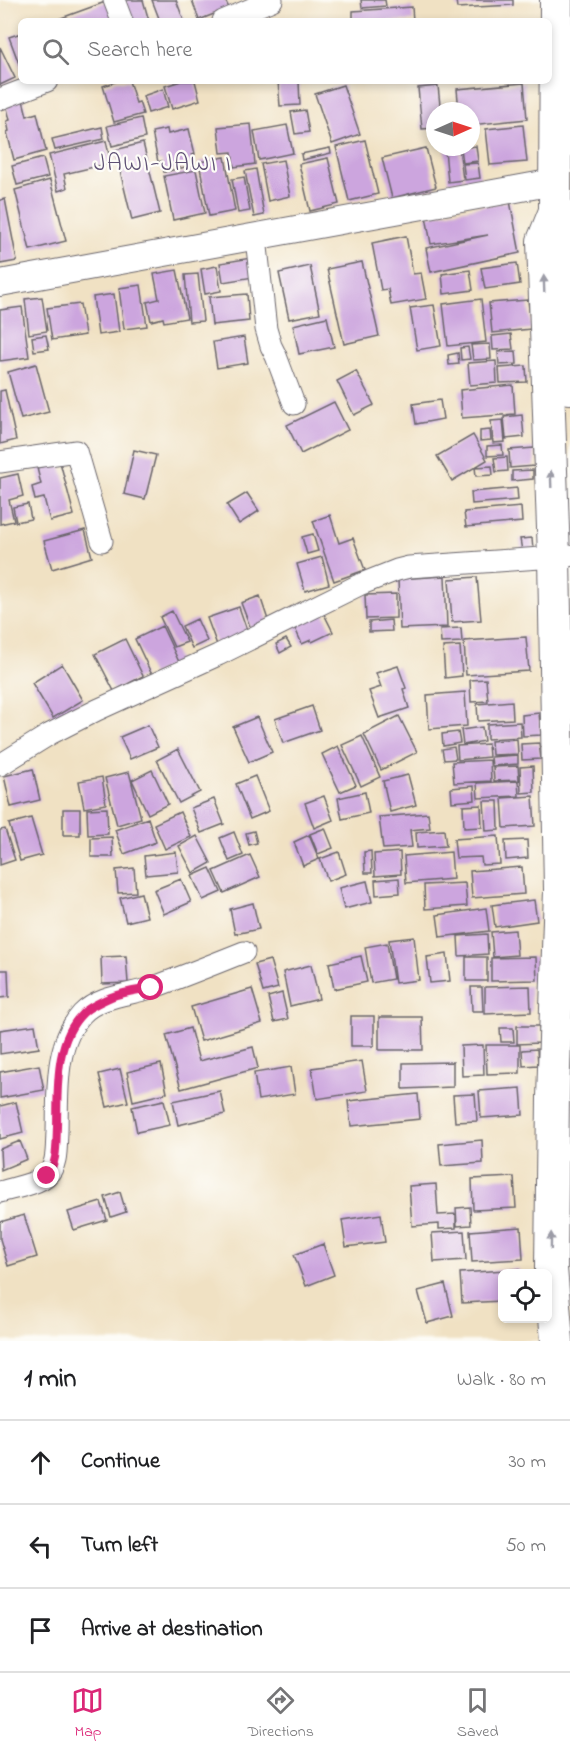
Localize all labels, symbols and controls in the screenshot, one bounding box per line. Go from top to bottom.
search box [18,18,552,84]
icon: search [39,35,72,68]
text: Search here [87,35,192,67]
north arrow [426,102,480,156]
district label: JAWI-JAWI I [94,147,232,182]
one-way arrow [540,275,549,294]
one-way arrow [546,469,556,488]
route start [137,974,163,1000]
route end [33,1162,59,1188]
one-way arrow [546,1231,556,1250]
map controls [498,1269,552,1323]
button: locate [498,1269,552,1323]
text: 1 min [24,1361,76,1399]
text: Walk · 80 m [457,1366,546,1395]
icon: ahead [24,1446,57,1479]
text: Continue [81,1446,160,1478]
text: 30 m [509,1448,546,1477]
icon: left [24,1530,57,1563]
text: Turn left [81,1530,158,1562]
text: 50 m [505,1532,546,1561]
icon: arrive [24,1614,57,1647]
text: Arrive at destination [81,1614,263,1646]
tab: Map [71,1684,104,1744]
tab: Directions [247,1684,314,1744]
tab: Saved [457,1684,499,1744]

